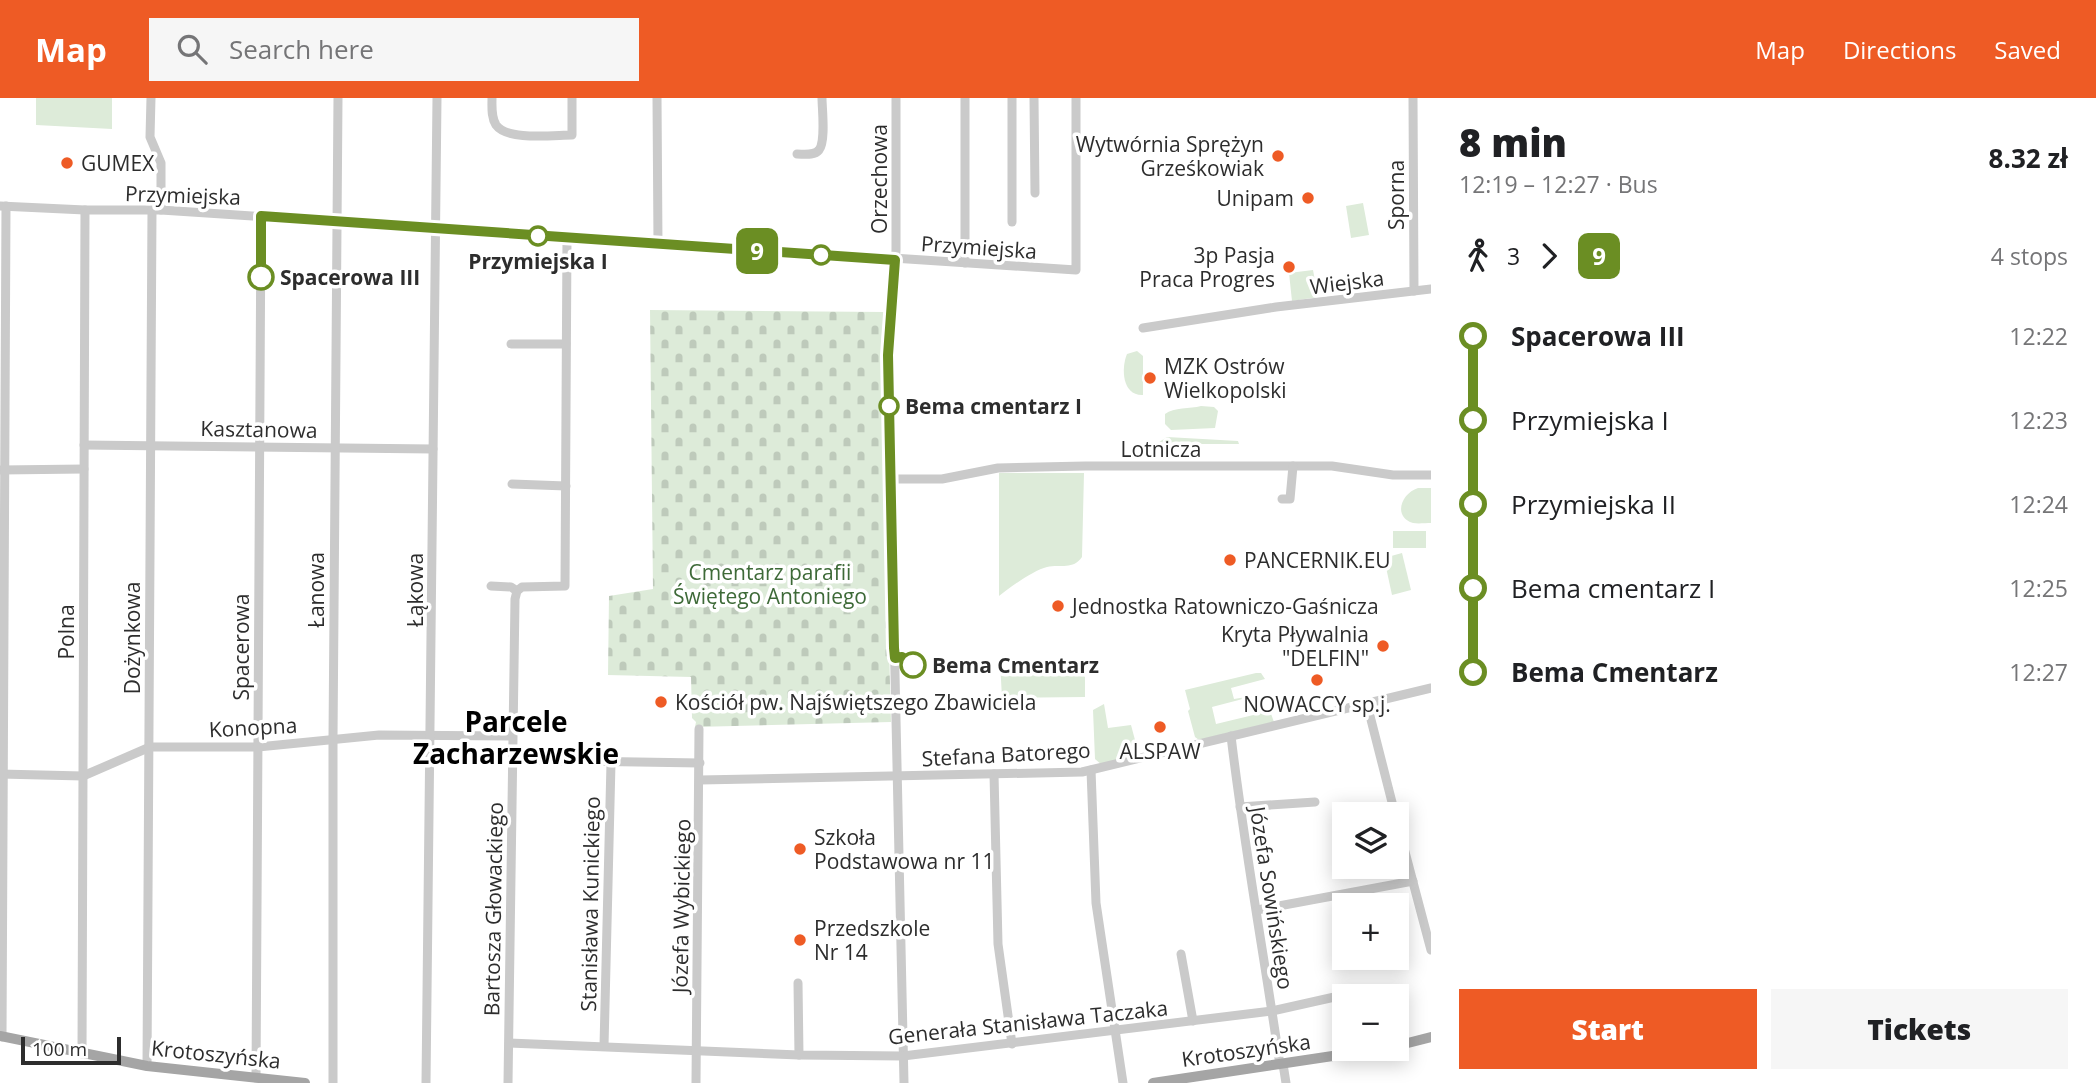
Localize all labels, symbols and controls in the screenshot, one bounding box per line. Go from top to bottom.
search box [149,18,639,81]
text: Map [35,27,107,72]
icon: search [173,30,211,68]
text: Search here [229,31,374,67]
text: Map [1755,33,1805,66]
text: Directions [1843,33,1956,66]
text: Saved [1994,33,2061,66]
text: 8 min [1459,116,1567,168]
street label: Orzechowa [865,124,893,234]
place label: Wytwórnia Sprężyn Grześkowiak [1076,130,1264,182]
text: 8.32 zł [1989,140,2068,176]
marker: Wytwórnia Sprężyn Grześkowiak [1270,148,1286,164]
place label: GUMEX [81,149,155,177]
marker: GUMEX [59,155,75,171]
street label: Sporna [1382,160,1410,230]
text: 12:19 – 12:27 · Bus [1459,168,1658,200]
street label: Przymiejska [124,179,242,211]
place label: Unipam [1217,184,1294,212]
marker: Unipam [1300,190,1316,206]
marker: Przymiejska I [528,226,548,246]
line badge: 9 [734,228,780,274]
street label: Przymiejska [920,229,1038,265]
text: 9 [750,234,764,267]
icon: walk [1459,237,1497,275]
icon: forward [1530,237,1568,275]
text: 9 [1592,239,1606,272]
text: 3 [1507,240,1520,272]
text: 4 stops [1991,240,2068,272]
place label: 3p Pasja Praca Progres [1139,241,1275,293]
unlabelled marker [811,245,831,265]
place label: Przymiejska I [468,247,608,275]
marker: 3p Pasja Praca Progres [1281,259,1297,275]
place label: Spacerowa III [280,263,420,291]
marker: Spacerowa III [248,264,274,290]
street label: Wiejska [1308,264,1386,300]
text: Spacerowa III [1511,318,1685,354]
text: 12:22 [2009,320,2068,352]
place label: MZK Ostrów Wielkopolski [1164,352,1287,404]
marker: MZK Ostrów Wielkopolski [1142,370,1158,386]
place label: Bema cmentarz I [905,392,1082,420]
marker: Bema cmentarz I [879,396,899,416]
text: Przymiejska I [1511,402,1669,438]
text: 12:23 [2009,404,2068,436]
street label: Kasztanowa [200,414,318,444]
street label: Lotnicza [1121,435,1201,463]
text: Przymiejska II [1511,486,1676,522]
text: 12:24 [2009,488,2068,520]
place label: PANCERNIK.EU [1244,546,1391,574]
street label: Łanowa [302,552,330,628]
marker: PANCERNIK.EU [1222,552,1238,568]
street label: Łąkowa [401,553,429,627]
park label: Cmentarz parafii Świętego Antoniego [673,558,867,610]
text: Bema cmentarz I [1511,570,1715,606]
text: 12:25 [2009,572,2068,604]
street label: Dożynkowa [118,582,146,694]
place label: Jednostka Ratowniczo-Gaśnicza [1070,592,1379,620]
street label: Spacerowa [227,593,255,701]
marker: Jednostka Ratowniczo-Gaśnicza [1050,598,1066,614]
street label: Polna [52,604,80,660]
place label: Kryta Pływalnia "DELFIN" [1221,620,1369,672]
marker: Kryta Pływalnia "DELFIN" [1375,638,1391,654]
place label: Bema Cmentarz [932,651,1099,679]
marker: Bema Cmentarz [900,652,926,678]
text: Bema Cmentarz [1511,654,1718,690]
text: 12:27 [2009,656,2068,688]
marker: NOWACCY sp.j. [1309,672,1325,688]
place label: Kościół pw. Najświętszego Zbawiciela [675,688,1036,716]
place label: NOWACCY sp.j. [1243,690,1391,718]
marker: Kościół pw. Najświętszego Zbawiciela [653,694,669,710]
district label: Parcele Zacharzewskie [413,702,619,772]
street label: Konopna [208,711,298,743]
marker: ALSPAW [1152,719,1168,735]
street label: Stefana Batorego [921,736,1091,772]
place label: ALSPAW [1119,737,1201,765]
street label: Stanisława Kunickiego [574,796,606,1012]
street label: Bartosza Głowackiego [477,802,509,1016]
map controls [1332,802,1409,1061]
button: layers [1332,802,1409,879]
street label: Józefa Sowińskiego [1243,803,1300,991]
street label: Józefa Wybickiego [665,819,697,995]
place label: Szkoła Podstawowa nr 11 [814,823,995,875]
marker: Szkoła Podstawowa nr 11 [792,841,808,857]
button: + [1332,893,1409,970]
place label: Przedszkole Nr 14 [814,914,930,966]
marker: Przedszkole Nr 14 [792,932,808,948]
button: − [1332,984,1409,1061]
button: Start [1459,989,1757,1069]
button: Tickets [1771,989,2068,1069]
street label: Generała Stanisława Taczaka [887,993,1169,1051]
street label: Krotoszyńska [1180,1027,1312,1073]
street label: Krotoszyńska [150,1033,282,1075]
scale bar [21,1034,121,1066]
text: 100 m [32,1036,87,1062]

